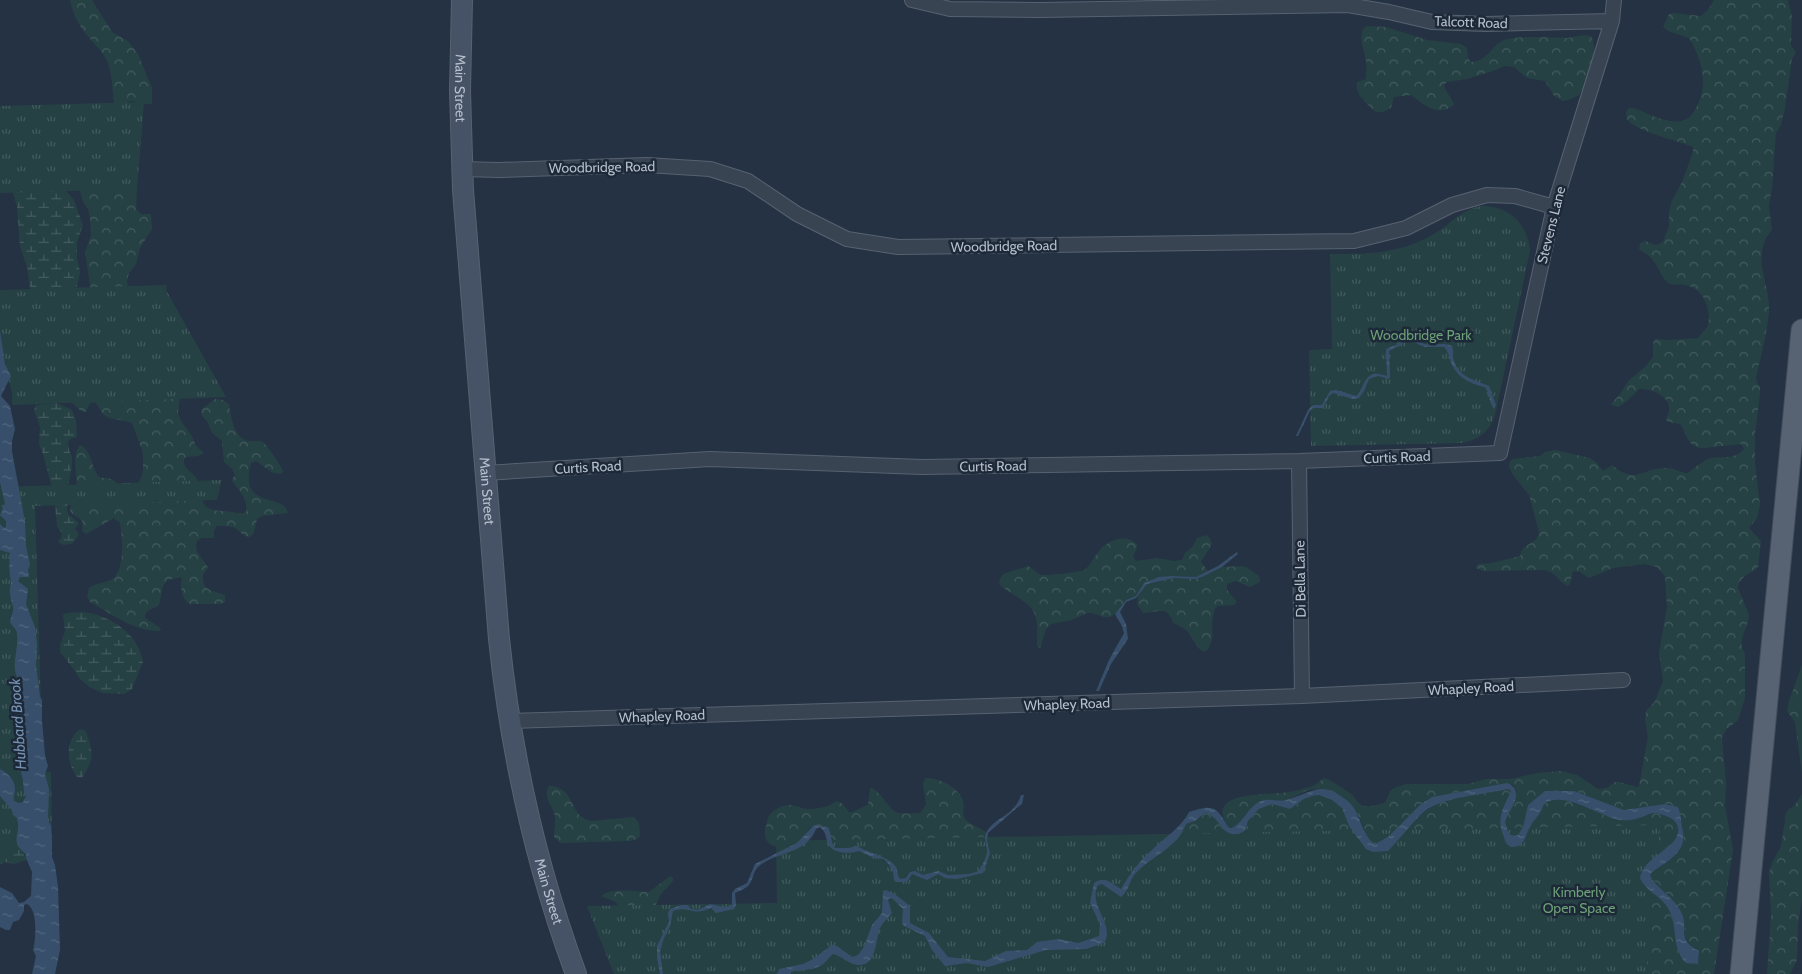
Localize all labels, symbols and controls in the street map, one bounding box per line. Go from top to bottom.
street label: Talcott Road [1434,12,1508,32]
street label: Main Street [451,54,470,123]
street label: Woodbridge Road [549,157,655,177]
street label: Stevens Lane [1533,184,1569,266]
street label: Woodbridge Road [951,236,1057,256]
park label: Woodbridge Park [1370,326,1472,344]
street label: Curtis Road [1363,447,1431,467]
street label: Main Street [475,456,499,526]
street label: Curtis Road [554,456,622,478]
street label: Curtis Road [959,456,1027,476]
street label: Di Bella Lane [1290,540,1310,618]
water label: Hubbard Brook [6,677,30,770]
street label: Whapley Road [1427,677,1515,699]
street label: Whapley Road [1024,693,1110,715]
street label: Whapley Road [619,705,705,727]
street label: Main Street [531,856,567,927]
park label: Kimberly Open Space [1543,883,1615,917]

